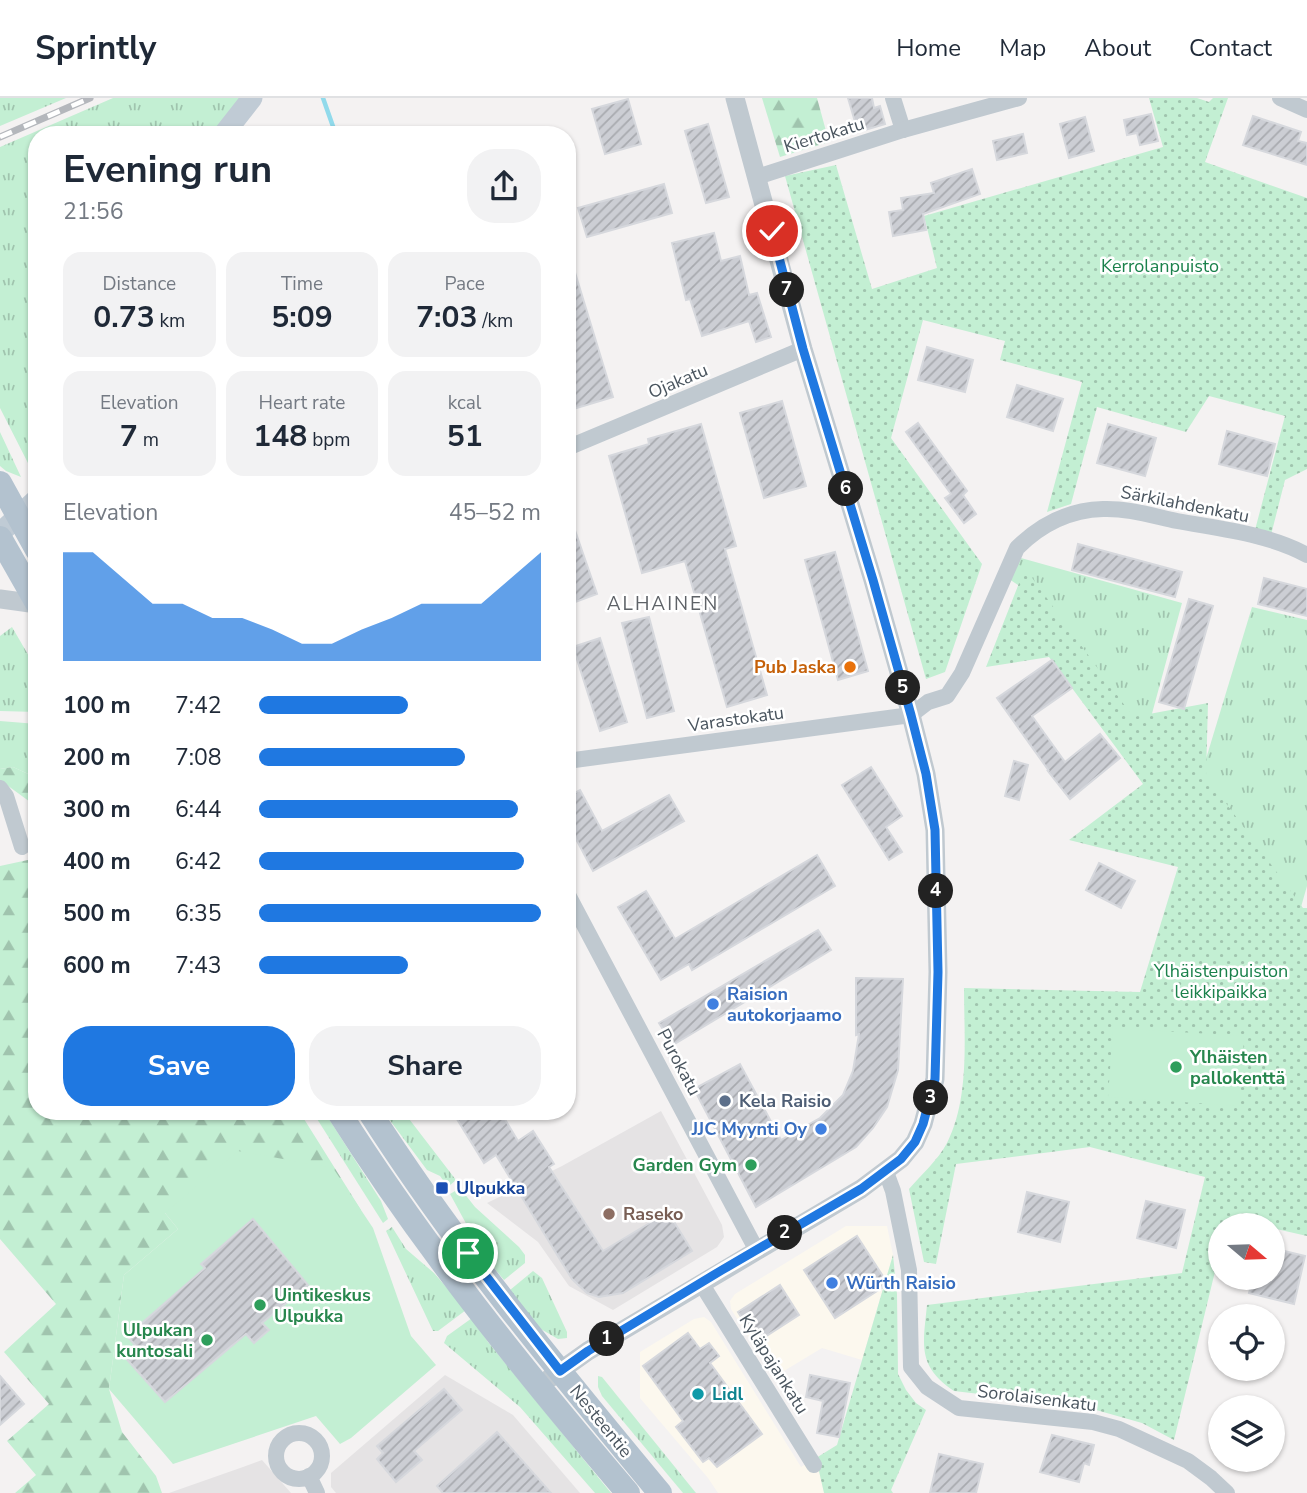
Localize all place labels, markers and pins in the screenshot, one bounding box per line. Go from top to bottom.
pin [742,201,802,261]
pin: 7 [770,272,804,308]
pin: 6 [828,472,864,506]
place label: Pub Jaska [754,655,836,679]
marker: Pub Jaska [842,659,858,675]
pin: 5 [886,670,920,706]
pin: 4 [918,874,954,908]
place label: Raision autokorjaamo [727,982,842,1027]
marker: Raision autokorjaamo [705,996,721,1012]
place label: Ylhäisten pallokenttä [1189,1045,1285,1090]
marker: Ylhäisten pallokenttä [1168,1059,1184,1075]
pin: 3 [914,1080,948,1116]
place label: Kela Raisio [739,1089,831,1113]
marker: Kela Raisio [717,1093,733,1109]
place label: JJC Myynti Oy [691,1117,808,1141]
marker: JJC Myynti Oy [813,1121,829,1137]
place label: Garden Gym [633,1153,737,1177]
marker: Garden Gym [743,1157,759,1173]
place label: Ulpukka [456,1176,525,1200]
marker: Ulpukka [434,1180,450,1196]
place label: Raseko [623,1202,683,1226]
marker: Raseko [601,1206,617,1222]
pin: 2 [768,1216,802,1250]
pin [438,1223,498,1283]
place label: Würth Raisio [846,1271,956,1295]
marker: Würth Raisio [824,1275,840,1291]
place label: Uintikeskus Ulpukka [274,1283,371,1328]
marker: Uintikeskus Ulpukka [252,1297,268,1313]
place label: Ulpukan kuntosali [116,1318,193,1363]
pin: 1 [590,1322,624,1356]
marker: Ulpukan kuntosali [199,1332,215,1348]
place label: Lidl [712,1382,744,1406]
marker: Lidl [690,1386,706,1402]

